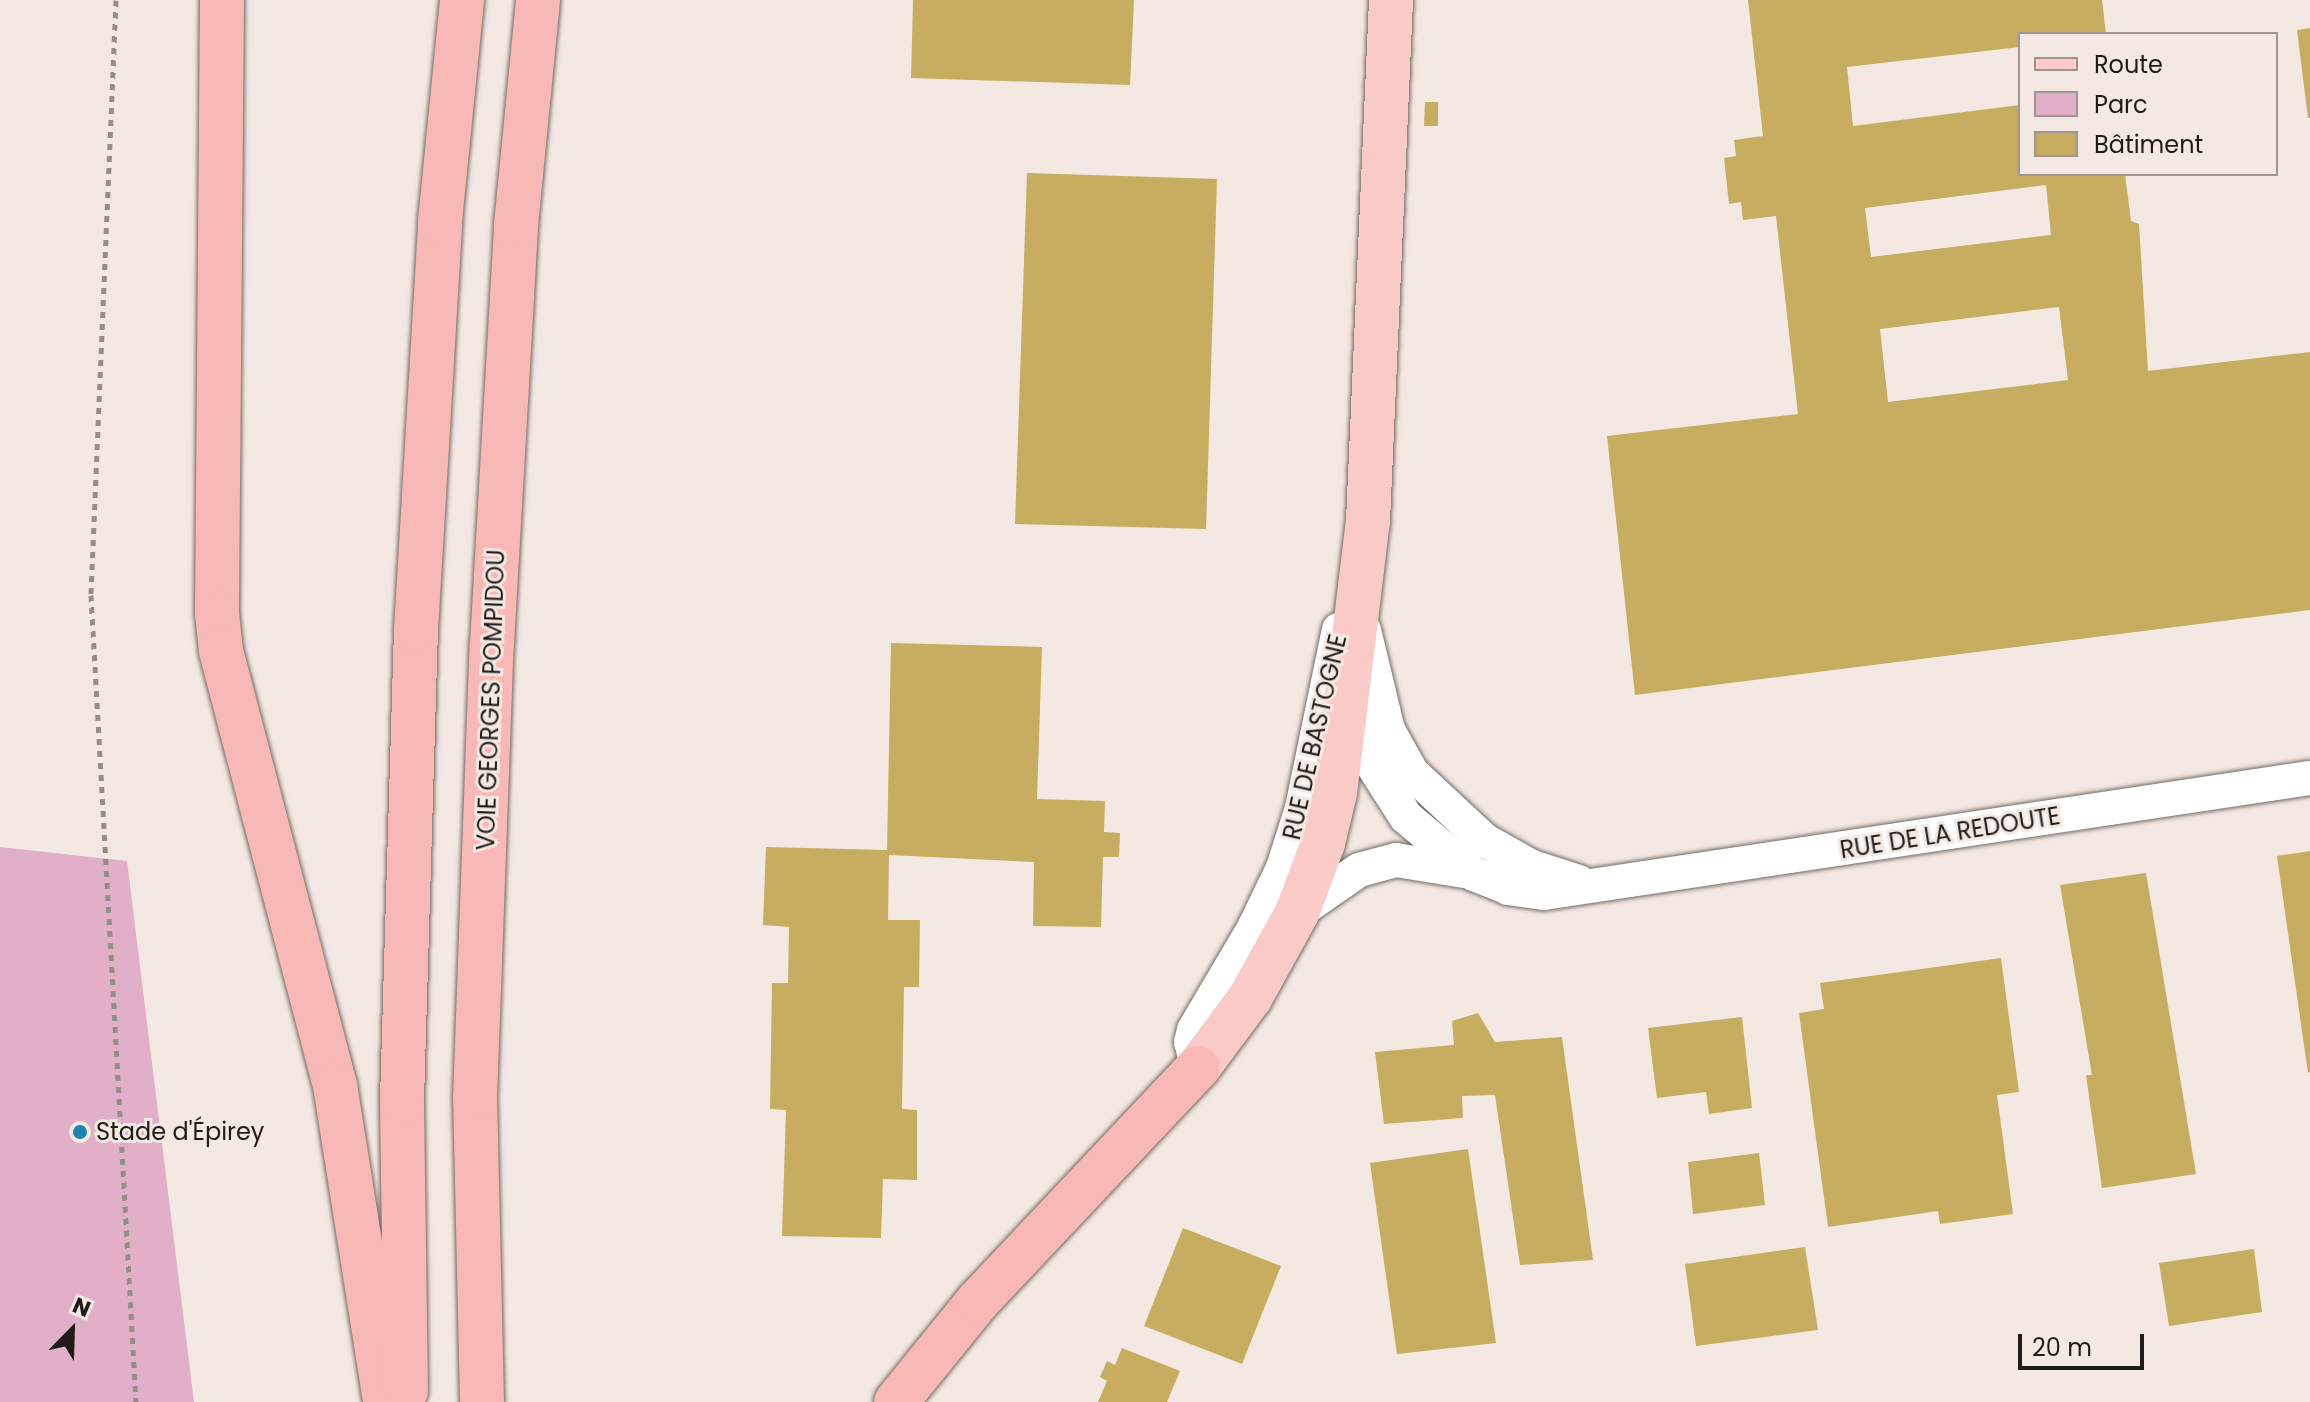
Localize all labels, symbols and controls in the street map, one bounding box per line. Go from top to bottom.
legend [2018,32,2278,176]
text: Route [2094,48,2163,81]
text: Parc [2094,88,2148,121]
text: Bâtiment [2094,128,2203,161]
street label: VOIE GEORGES POMPIDOU [471,549,511,851]
street label: RUE DE BASTOGNE [1277,632,1353,842]
street label: RUE DE LA REDOUTE [1838,801,2062,865]
place label: Stade d'Épirey [96,1118,264,1146]
marker: Stade d'Épirey [71,1123,89,1141]
north arrow [32,1290,112,1370]
text: N [68,1290,95,1325]
scale bar [2022,1318,2148,1368]
text: 20 m [2032,1331,2092,1364]

